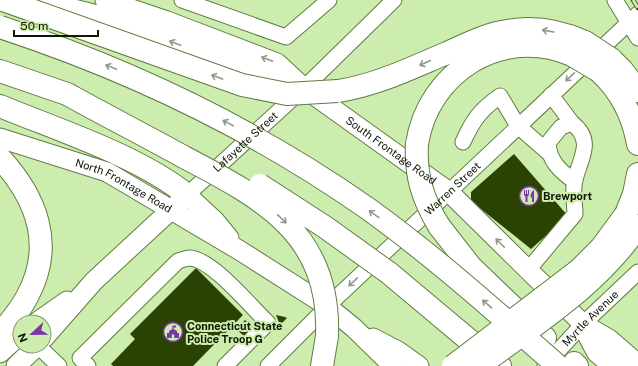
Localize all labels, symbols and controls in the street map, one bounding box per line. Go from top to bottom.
scale bar [14,12,98,38]
text: 50 m [20,19,48,33]
one-way arrow [542,26,555,34]
one-way arrow [169,38,181,46]
one-way arrow [261,55,273,63]
one-way arrow [419,59,431,67]
one-way arrow [105,63,117,71]
one-way arrow [211,73,224,80]
one-way arrow [565,73,575,82]
street label: Lafayette Street [211,109,280,174]
street label: South Frontage Road [343,114,439,187]
one-way arrow [223,119,235,126]
street label: North Frontage Road [74,156,174,215]
street label: Warren Street [422,159,483,218]
restaurant icon: Brewport [518,185,540,207]
place label: Brewport [543,190,592,202]
one-way arrow [369,210,380,218]
one-way arrow [277,214,287,223]
one-way arrow [495,238,505,248]
one-way arrow [348,277,358,287]
street label: Myrtle Avenue [560,288,621,348]
one-way arrow [481,299,492,308]
north arrow [12,314,52,354]
place label: Connecticut State Police Troop G [187,320,282,345]
public building icon: Connecticut State Police Troop G [162,321,184,343]
text: N [16,332,30,344]

